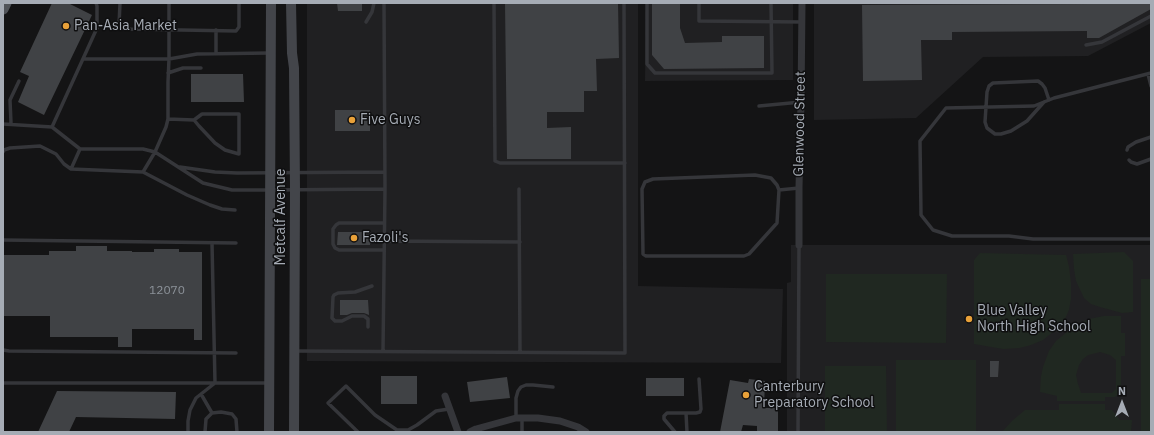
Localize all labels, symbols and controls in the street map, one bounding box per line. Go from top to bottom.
place label: Pan-Asia Market [74,18,177,34]
marker: Pan-Asia Market [61,21,71,31]
street label: Glenwood Street [791,71,809,177]
place label: Five Guys [360,112,421,128]
marker: Five Guys [347,115,357,125]
street label: Metcalf Avenue [273,169,289,265]
place label: Fazoli's [362,230,408,246]
marker: Fazoli's [349,233,359,243]
house number: 12070 [149,284,185,298]
place label: Blue Valley North High School [977,303,1091,336]
marker: Blue Valley North High School [964,314,974,324]
place label: Canterbury Preparatory School [754,379,874,412]
north arrow [1102,383,1142,423]
text: N [1118,384,1126,398]
marker: Canterbury Preparatory School [741,390,751,400]

